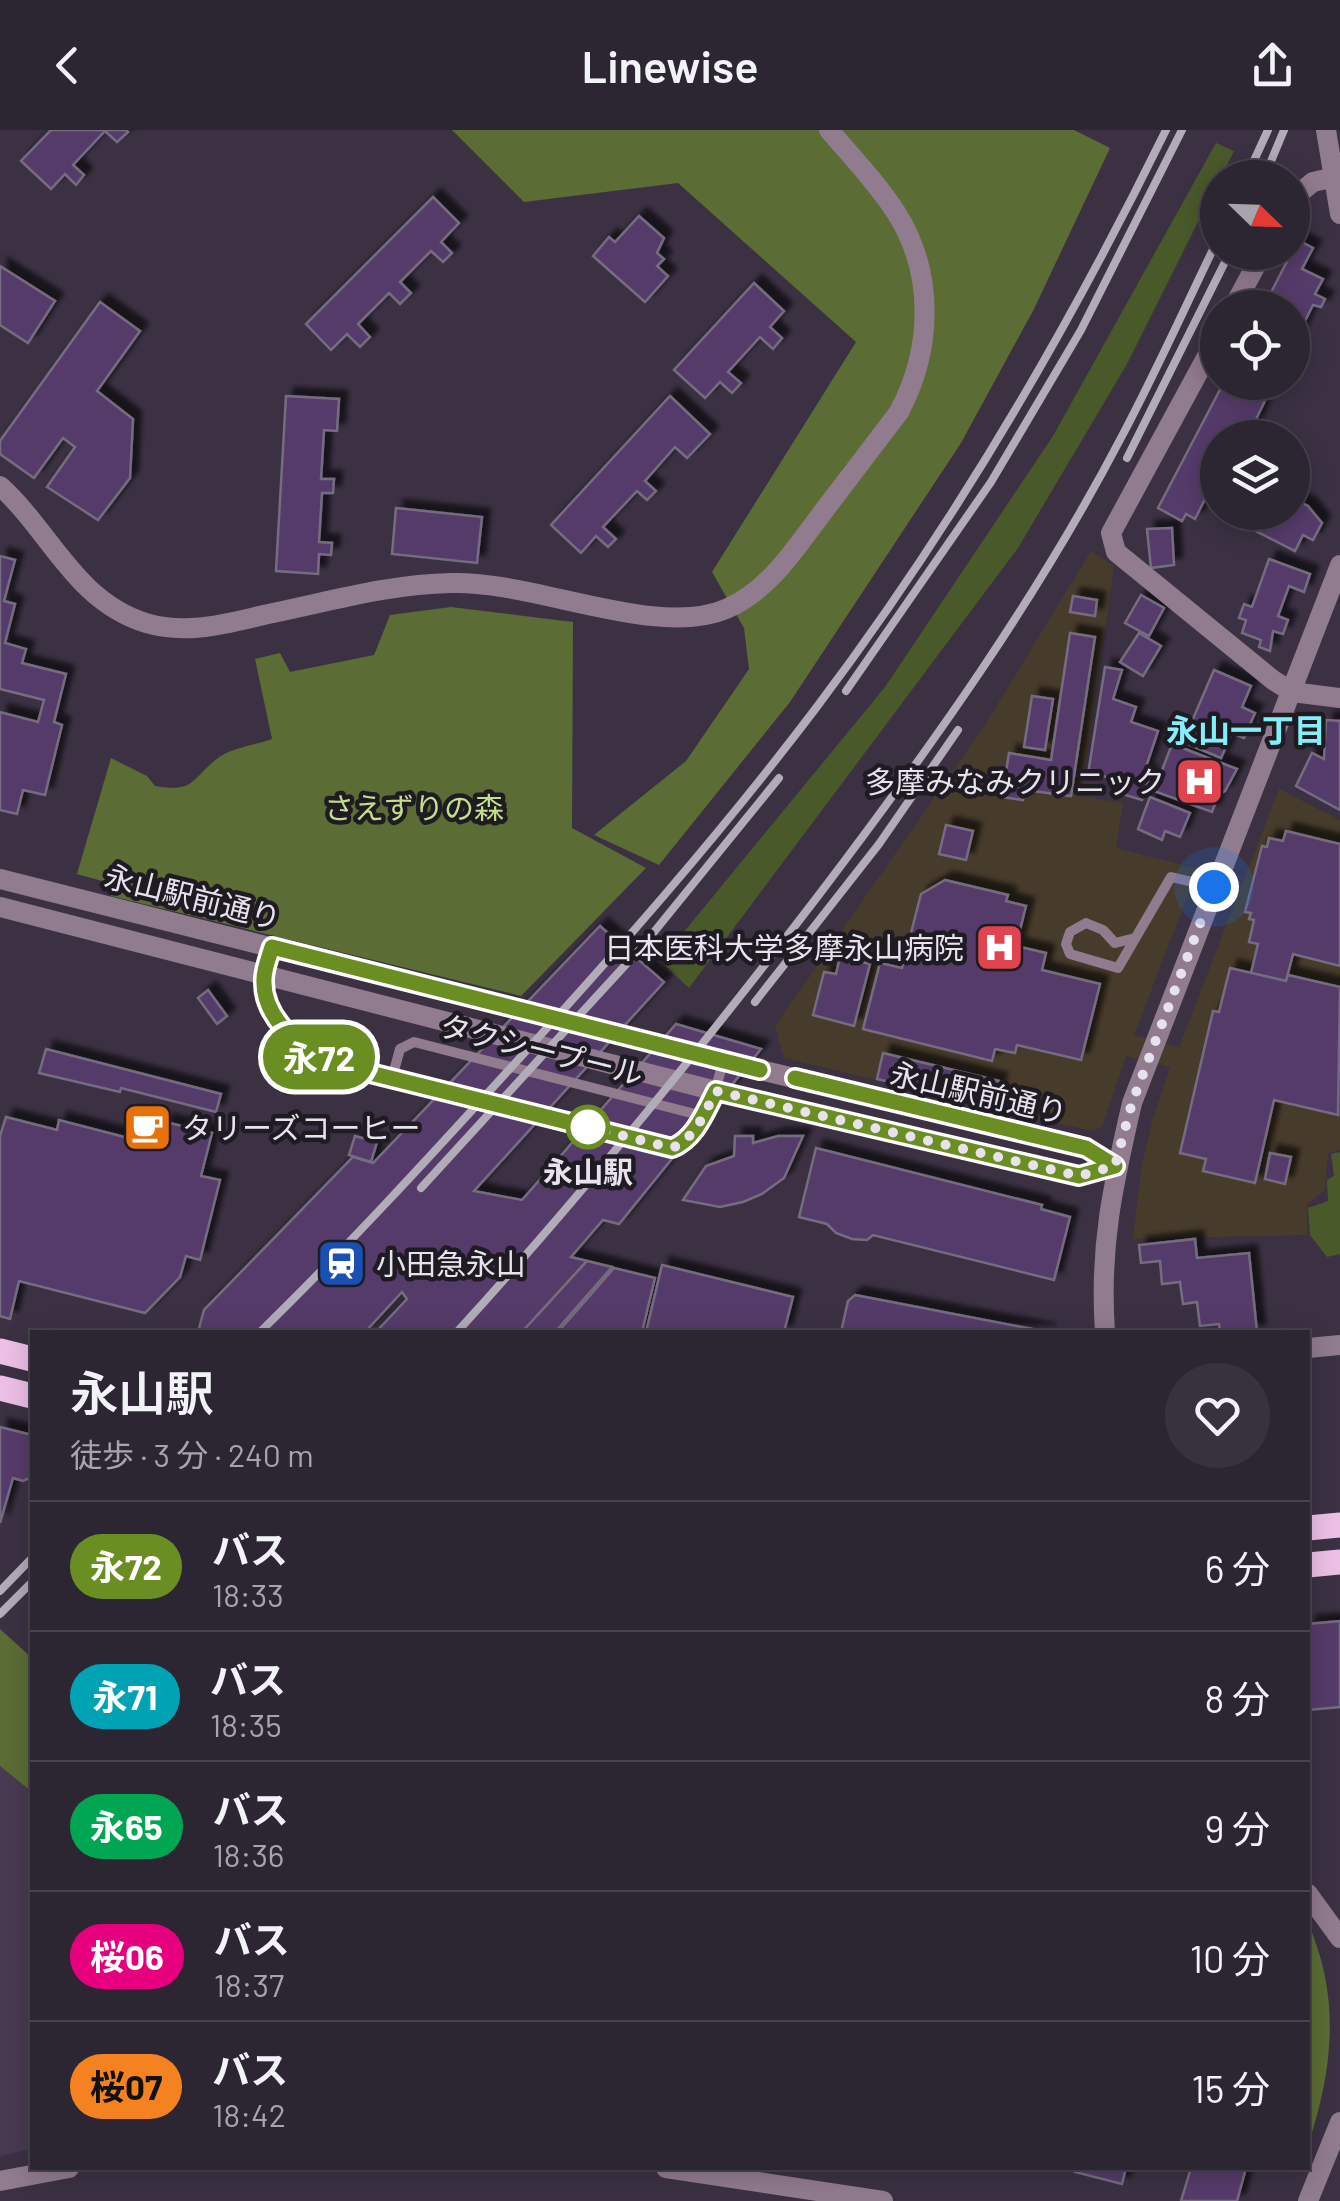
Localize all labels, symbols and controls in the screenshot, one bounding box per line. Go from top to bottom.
icon: back [40,38,95,93]
text: Linewise [581,38,759,92]
icon: share [1245,38,1300,93]
north arrow [1200,160,1310,270]
map controls [1200,160,1310,530]
button: locate [1200,290,1310,400]
button: layers [1200,420,1310,530]
district label: 永山一丁目 [1166,710,1326,748]
hospital icon: 多摩みなみクリニック [1174,755,1226,807]
place label: 多摩みなみクリニック [865,763,1165,799]
park label: さえずりの森 [324,789,504,825]
street label: 永山駅前通り [101,857,285,935]
your location [1189,862,1239,912]
hospital icon: 日本医科大学多摩永山病院 [973,921,1025,973]
place label: 日本医科大学多摩永山病院 [604,929,964,965]
street label: タクシープール [437,1006,647,1092]
line badge: 永72 [262,1024,376,1090]
text: 永72 [283,1036,355,1078]
street label: 永山駅前通り [887,1054,1071,1130]
cafe icon: タリーズコーヒー [121,1101,173,1153]
marker: 永山駅 [567,1106,609,1148]
place label: タリーズコーヒー [182,1109,421,1145]
place label: 永山駅 [543,1153,633,1189]
station icon: 小田急永山 [315,1237,367,1289]
place label: 小田急永山 [376,1245,526,1281]
text: 永山駅 [70,1363,214,1421]
button: heart [1165,1363,1270,1468]
text: 徒歩 · 3 分 · 240 m [70,1435,314,1473]
text: バス [212,1526,288,1572]
text: 永72 [90,1545,162,1587]
text: 6 分 [1205,1545,1270,1591]
text: 18:33 [212,1575,284,1613]
text: バス [210,1656,286,1702]
text: 永71 [93,1675,158,1717]
text: 8 分 [1205,1675,1270,1721]
text: 18:35 [210,1705,282,1743]
text: バス [213,1786,289,1832]
text: 永65 [90,1805,163,1847]
text: 9 分 [1205,1805,1270,1851]
text: 18:36 [213,1835,284,1873]
text: バス [214,1916,290,1962]
text: 桜06 [90,1935,164,1977]
text: 10 分 [1190,1935,1270,1981]
text: 18:37 [214,1965,284,2003]
text: バス [212,2046,288,2092]
text: 桜07 [90,2065,162,2107]
text: 15 分 [1192,2065,1270,2111]
text: 18:42 [212,2095,286,2133]

